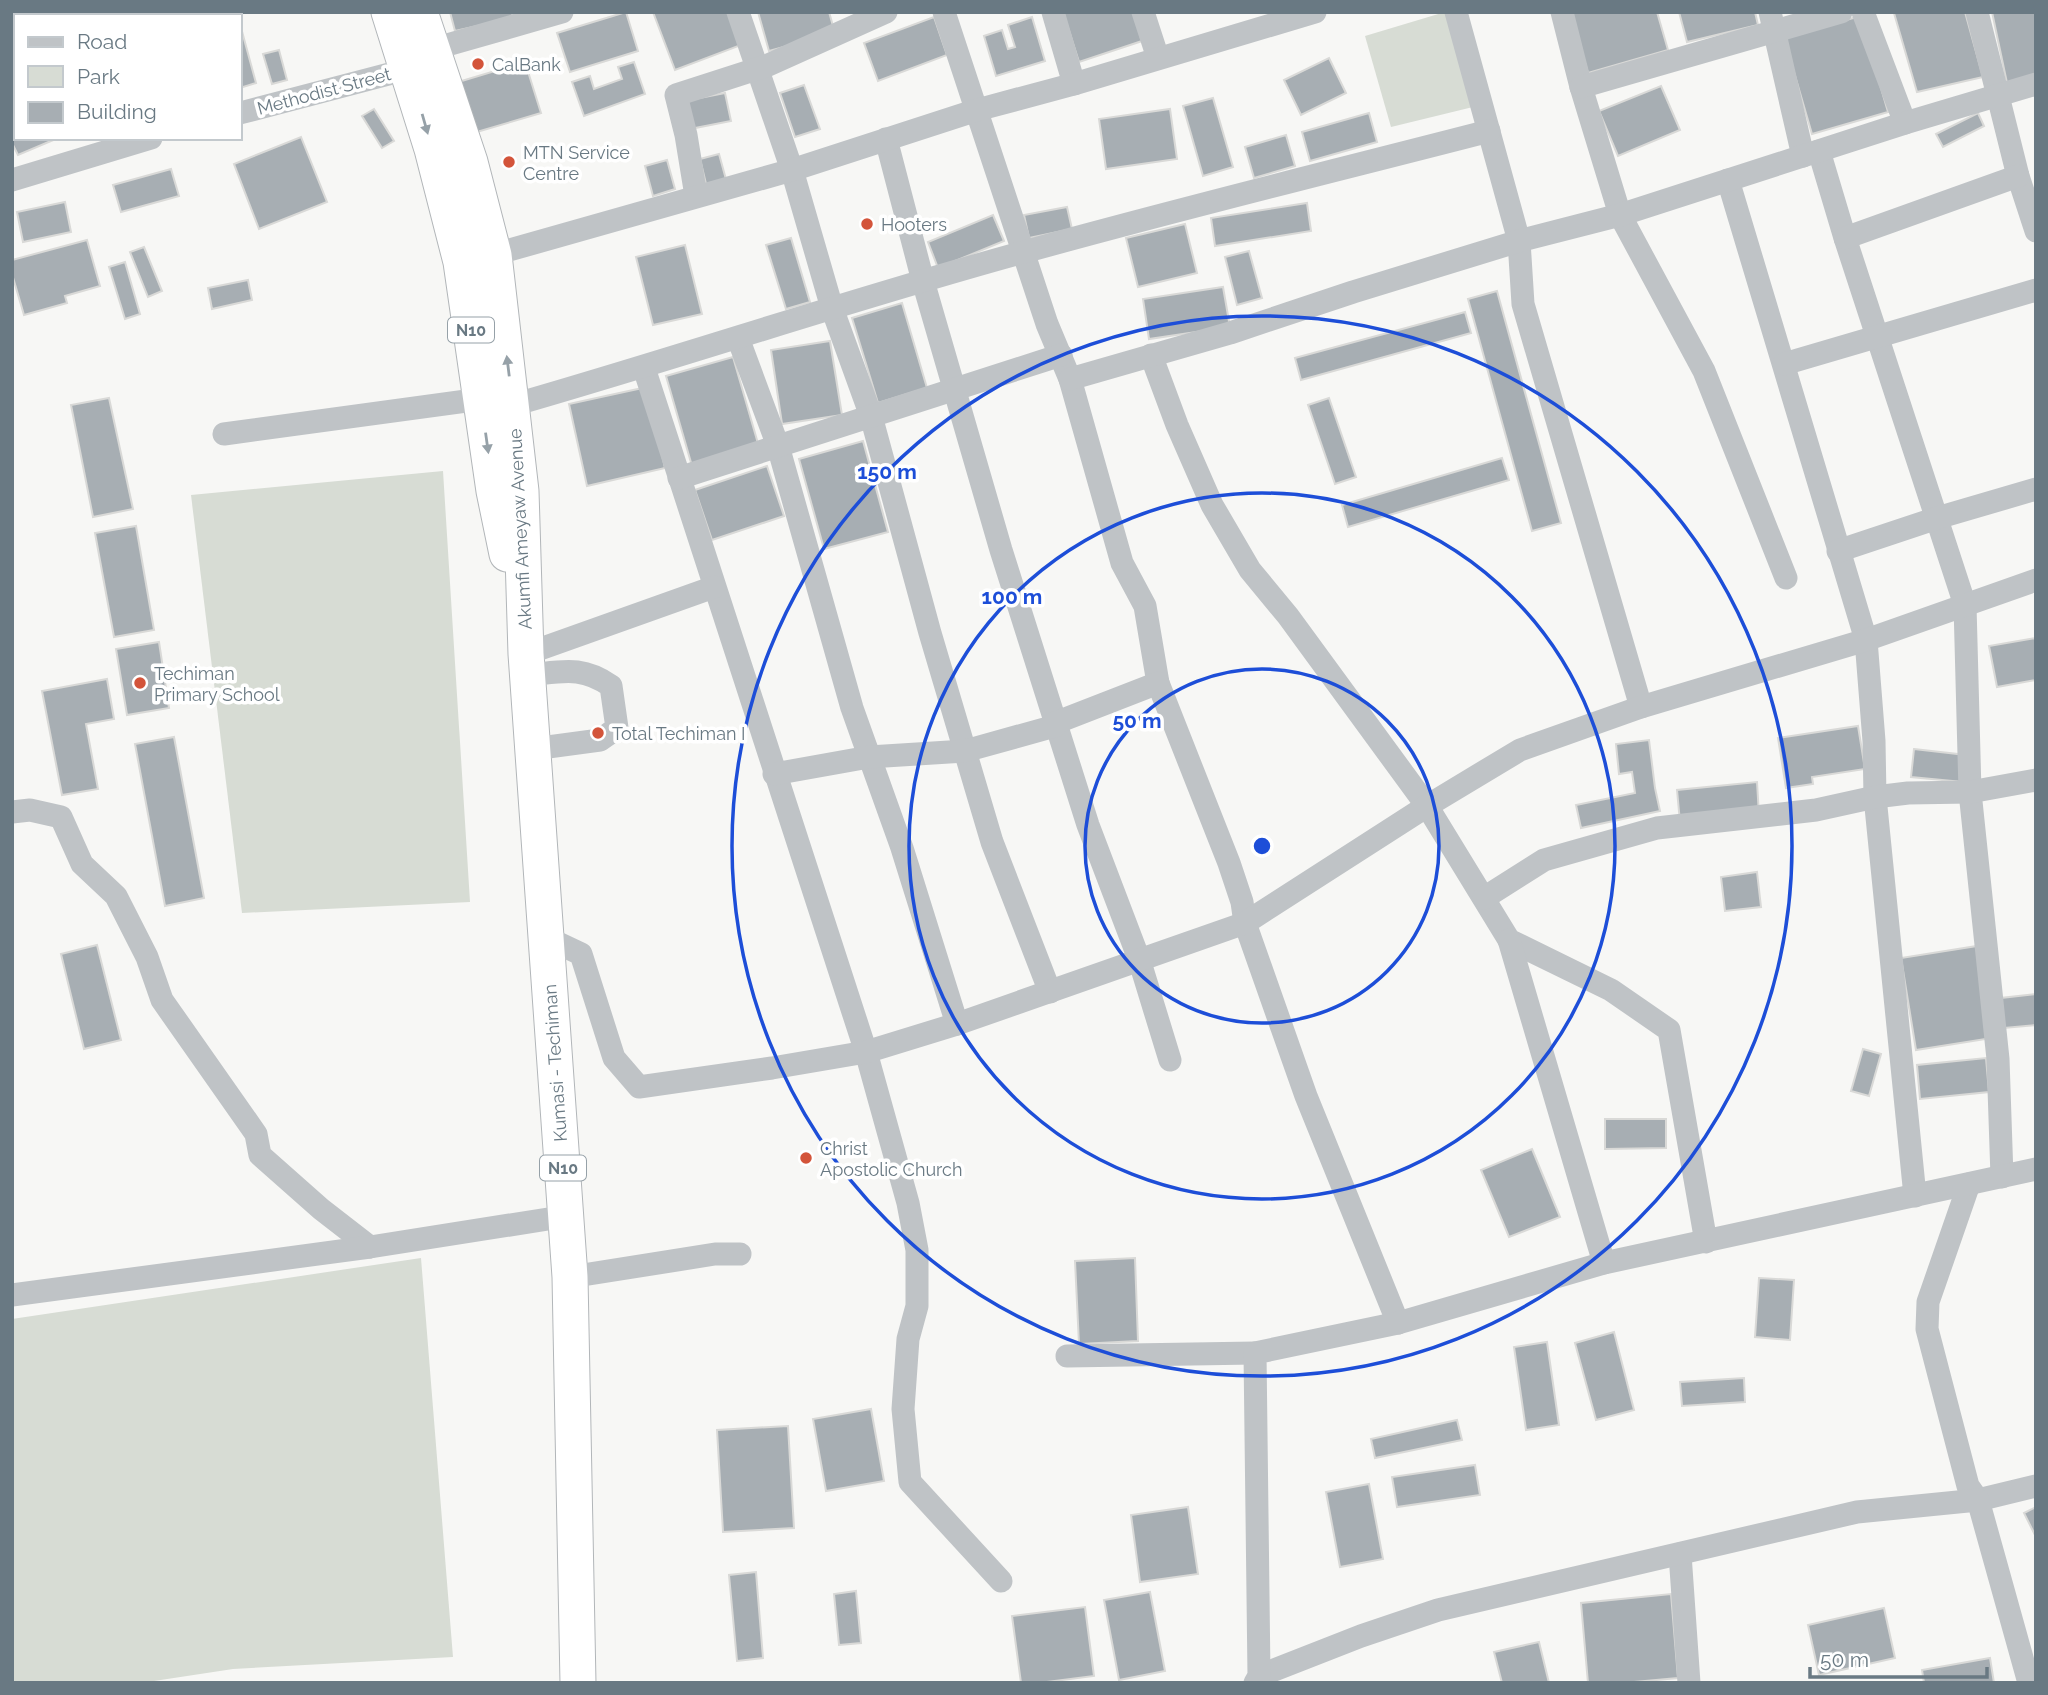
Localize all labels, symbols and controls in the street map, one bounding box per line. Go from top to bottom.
legend [14,14,242,140]
text: Road [77,29,127,54]
place label: CalBank [492,54,561,75]
marker: CalBank [470,56,486,72]
street label: Methodist Street [255,63,393,119]
text: Park [77,64,120,89]
text: Building [77,99,157,124]
one-way arrow [420,114,430,135]
place label: MTN Service Centre [523,142,630,184]
marker: MTN Service Centre [501,154,517,170]
place label: Hooters [881,214,947,235]
marker: Hooters [859,216,875,232]
road number: N10 [448,318,494,342]
one-way arrow [502,354,513,376]
street label: Akumfi Ameyaw Avenue [504,427,536,630]
one-way arrow [482,432,493,454]
text: 150 m [857,459,917,484]
text: 100 m [982,584,1042,609]
place label: Techiman Primary School [154,663,280,705]
marker: Techiman Primary School [132,675,148,691]
text: 50 m [1112,708,1162,733]
place label: Total Techiman I [612,723,746,744]
marker: Total Techiman I [590,725,606,741]
centre of rings [1250,834,1274,858]
street label: Kumasi - Techiman [539,984,571,1142]
place label: Christ Apostolic Church [820,1138,963,1180]
marker: Christ Apostolic Church [798,1150,814,1166]
road number: N10 [540,1156,586,1180]
scale bar [1810,1636,1987,1680]
text: 50 m [1820,1647,1869,1672]

